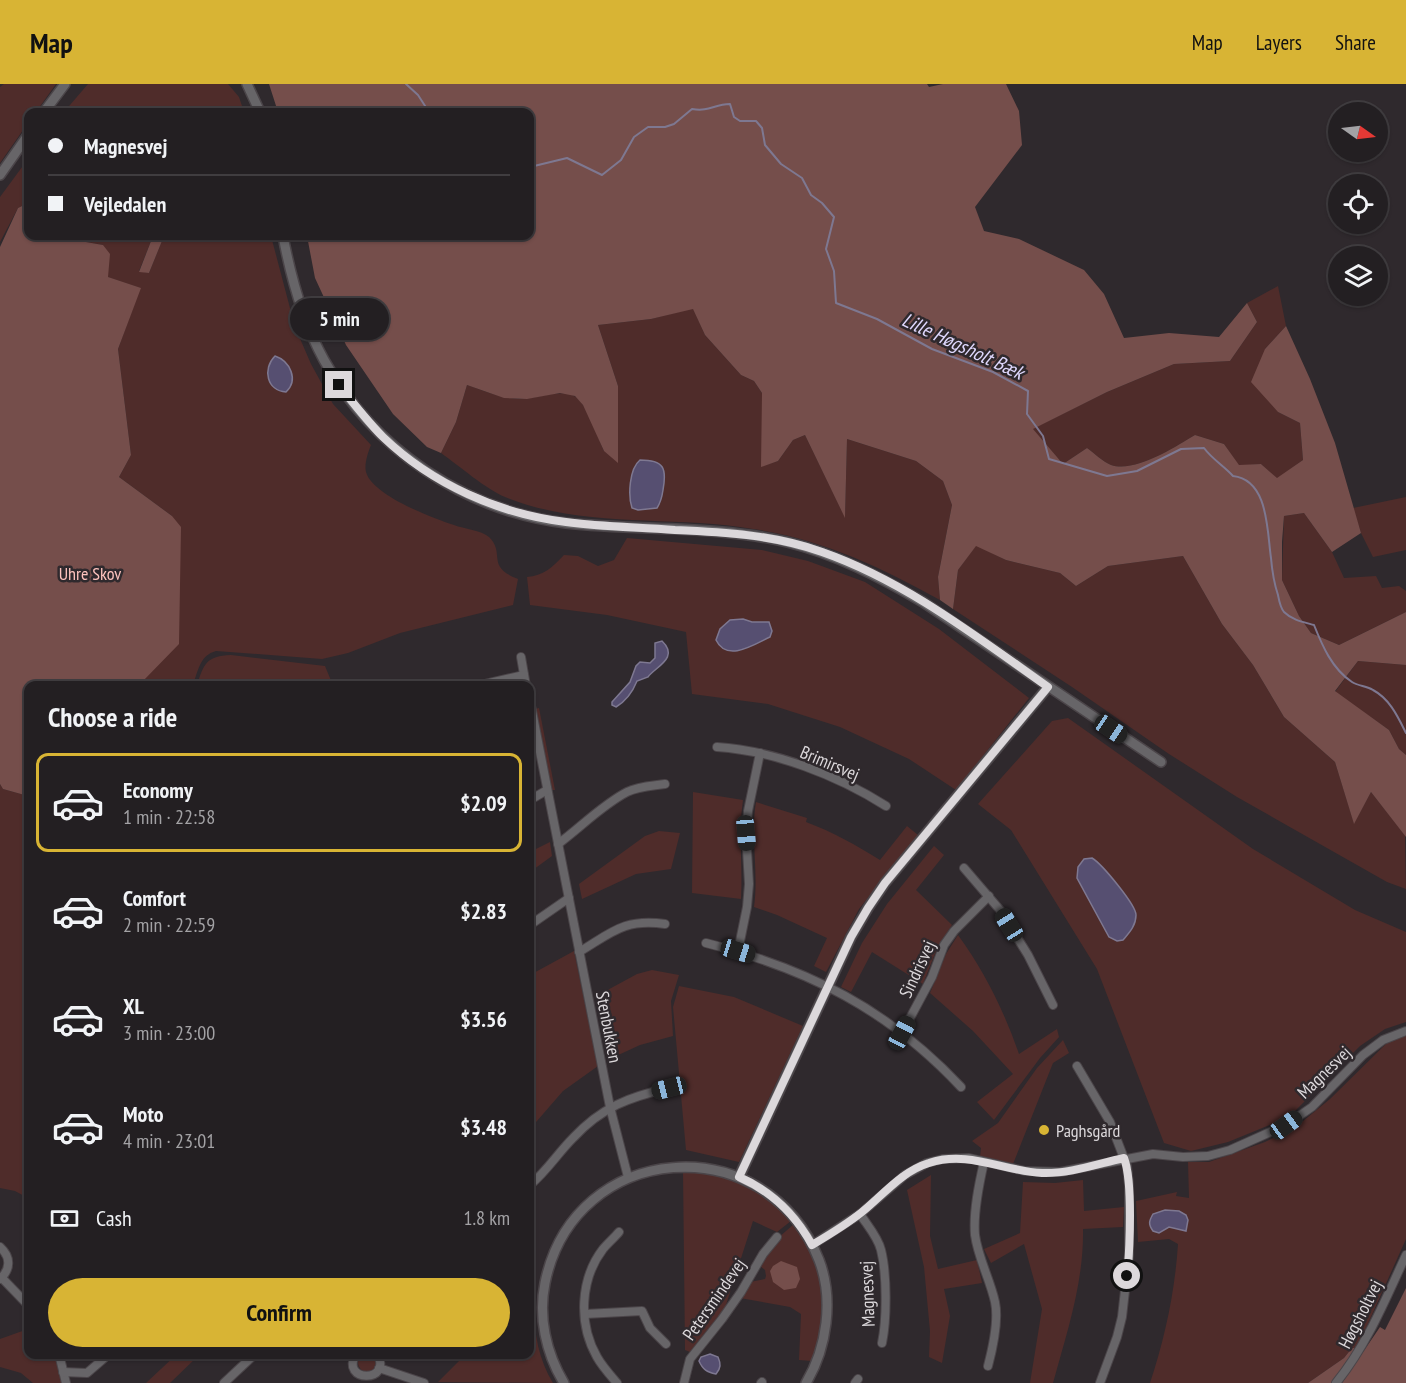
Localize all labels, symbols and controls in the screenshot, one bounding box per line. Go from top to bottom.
text: Map [30,24,73,61]
text: Map [1192,29,1223,56]
text: Layers [1256,29,1302,56]
text: Share [1335,29,1376,56]
north arrow [1328,102,1388,162]
map controls [1328,102,1388,306]
text: Magnesvej [84,132,167,160]
button: locate [1328,174,1388,234]
text: Vejledalen [84,190,166,218]
button: layers [1328,246,1388,306]
callout: 5 min [290,298,388,340]
text: 5 min [319,306,360,332]
water label: Lille Høgsholt Bæk [898,307,1030,386]
route end [325,371,352,398]
park label: Uhre Skov [59,562,121,585]
text: Choose a ride [48,700,177,734]
car [1091,711,1131,747]
street label: Brimirsvej [797,740,863,786]
icon: car [51,776,105,830]
text: Economy [123,776,193,804]
text: $2.09 [460,789,507,817]
text: 1 min · 22:58 [123,804,215,830]
car [735,814,757,852]
icon: car [51,884,105,938]
text: Comfort [123,884,186,912]
text: $2.83 [460,897,507,925]
car [992,905,1026,945]
text: 2 min · 22:59 [123,912,215,938]
car [718,937,758,965]
street label: Sindrisvej [894,937,940,1001]
street label: Stenbukken [591,989,627,1065]
icon: car [51,992,105,1046]
text: XL [123,992,144,1020]
text: $3.56 [460,1005,507,1033]
car [886,1013,918,1053]
text: 3 min · 23:00 [123,1020,215,1046]
street label: Magnesvej [1292,1041,1356,1103]
car [649,1075,689,1101]
icon: car [51,1100,105,1154]
text: Moto [123,1100,164,1128]
car [1266,1107,1306,1143]
text: $3.48 [460,1113,507,1141]
place label: Paghsgård [1056,1119,1120,1142]
marker: Paghsgård [1037,1123,1051,1137]
text: 4 min · 23:01 [123,1128,215,1154]
icon: cash [48,1202,81,1235]
text: Cash [96,1204,132,1232]
text: 1.8 km [463,1205,510,1231]
street label: Petersmindevej [677,1253,751,1345]
street label: Magnesvej [854,1261,880,1327]
route start [1113,1262,1140,1289]
street label: Høgsholtvej [1333,1276,1387,1352]
button: Confirm [48,1278,510,1347]

